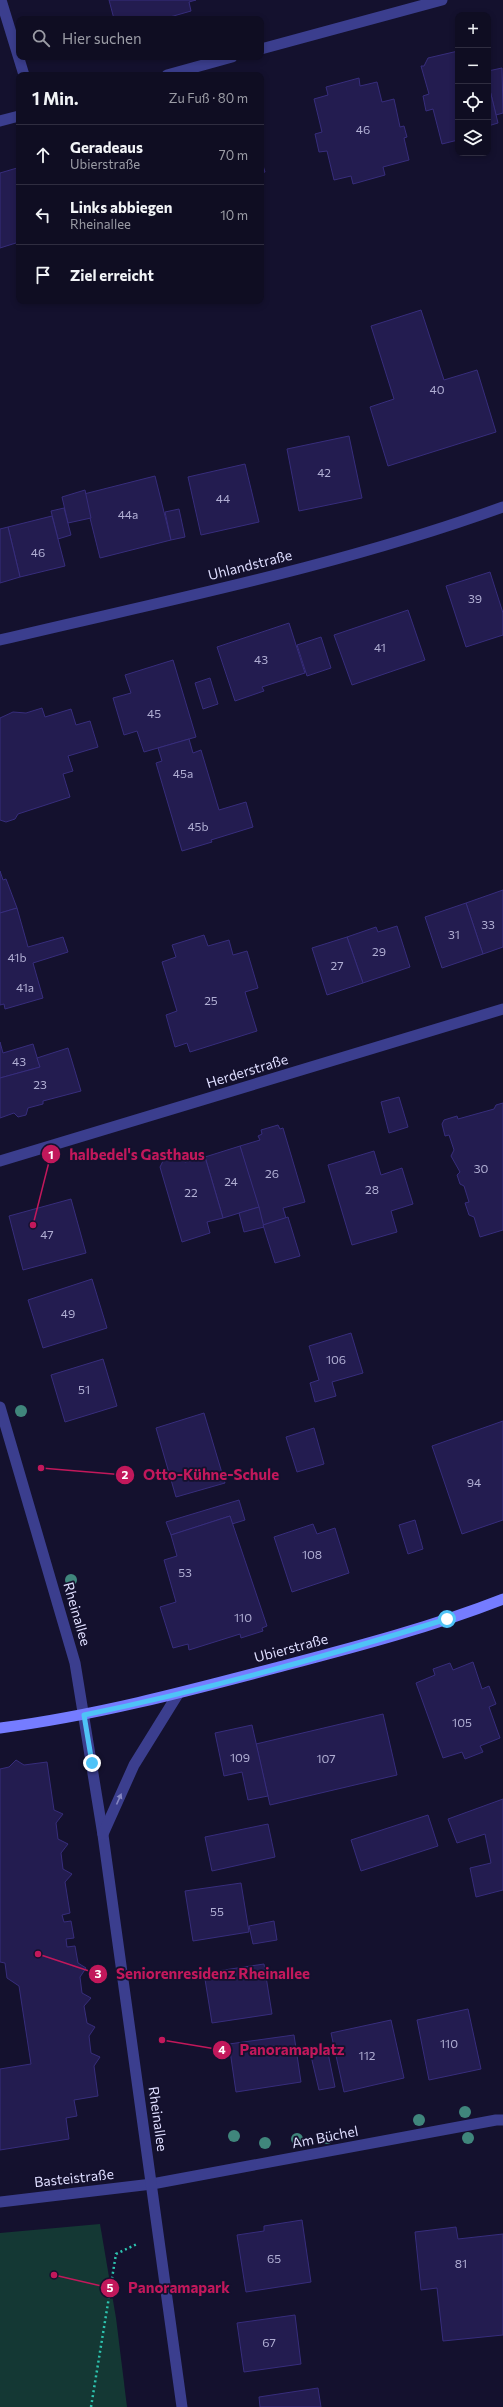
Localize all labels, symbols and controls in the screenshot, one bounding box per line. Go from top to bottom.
map controls [455,12,491,156]
button: + [455,12,491,48]
search box [16,16,264,60]
icon: search [30,27,52,49]
text: Hier suchen [62,29,142,47]
button: − [455,48,491,84]
button: locate [455,84,491,120]
text: 1 Min. [32,88,78,109]
text: Zu Fuß · 80 m [169,90,248,106]
button: layers [455,120,491,156]
house number: 46 [356,122,370,136]
text: Geradeaus [70,138,143,156]
icon: ahead [32,144,54,166]
text: 70 m [219,147,248,163]
text: Ubierstraße [70,156,140,172]
text: Links abbiegen [70,198,172,216]
icon: left [32,204,54,226]
text: 10 m [220,207,248,223]
text: Rheinallee [70,216,131,232]
icon: arrive [32,264,54,286]
text: Ziel erreicht [70,266,154,284]
house number: 40 [429,382,445,396]
house number: 42 [317,465,331,479]
house number: 44 [216,491,230,505]
house number: 44a [118,507,138,521]
house number: 46 [31,545,45,559]
street label: Uhlandstraße [206,546,294,583]
house number: 39 [468,591,482,605]
house number: 41 [374,640,386,654]
house number: 43 [254,652,268,666]
house number: 45 [147,706,161,720]
house number: 45a [173,766,193,780]
house number: 45b [187,819,209,833]
house number: 33 [481,917,495,931]
house number: 31 [448,927,460,941]
house number: 29 [372,944,386,958]
house number: 41b [7,950,27,964]
house number: 27 [331,958,343,972]
house number: 41a [16,980,34,994]
house number: 25 [204,993,218,1007]
street label: Herderstraße [204,1050,290,1091]
house number: 43 [12,1054,26,1068]
house number: 23 [33,1077,47,1091]
callout: halbedel's Gasthaus [41,1141,212,1168]
text: halbedel's Gasthaus [69,1145,205,1163]
text: 1 [48,1147,54,1161]
house number: 30 [474,1161,489,1175]
house number: 26 [265,1166,279,1180]
house number: 24 [224,1174,238,1188]
house number: 28 [365,1182,379,1196]
house number: 22 [184,1185,198,1199]
house number: 47 [40,1227,54,1241]
house number: 49 [61,1306,75,1320]
house number: 106 [326,1352,346,1366]
house number: 51 [78,1382,90,1396]
callout: Otto-Kühne-Schule [115,1461,287,1488]
text: Otto-Kühne-Schule [143,1465,279,1483]
text: 2 [122,1467,129,1481]
house number: 94 [467,1475,481,1489]
house number: 108 [302,1547,322,1561]
house number: 53 [178,1565,192,1579]
street label: Rheinallee [60,1580,95,1648]
house number: 110 [234,1610,252,1624]
route start [438,1610,456,1628]
street label: Ubierstraße [252,1630,330,1666]
house number: 105 [452,1715,472,1729]
house number: 109 [230,1750,250,1764]
house number: 107 [316,1751,336,1765]
route end [83,1754,101,1772]
one-way arrow [116,1793,122,1805]
house number: 55 [210,1904,224,1918]
callout: Seniorenresidenz Rheinallee [88,1960,318,1987]
text: Seniorenresidenz Rheinallee [116,1964,310,1982]
text: 3 [95,1966,102,1980]
callout: Panoramaplatz [212,2036,353,2063]
house number: 110 [440,2036,458,2050]
text: Panoramaplatz [239,2040,345,2058]
text: 4 [218,2042,226,2056]
house number: 112 [359,2048,376,2062]
street label: Rheinallee [146,2085,171,2153]
street label: Am Büchel [290,2122,360,2151]
street label: Basteistraße [33,2165,115,2190]
house number: 65 [267,2251,281,2265]
house number: 81 [455,2256,467,2270]
callout: Panoramapark [100,2274,238,2301]
text: Panoramapark [128,2278,230,2296]
text: 5 [107,2280,114,2294]
house number: 67 [262,2335,276,2349]

